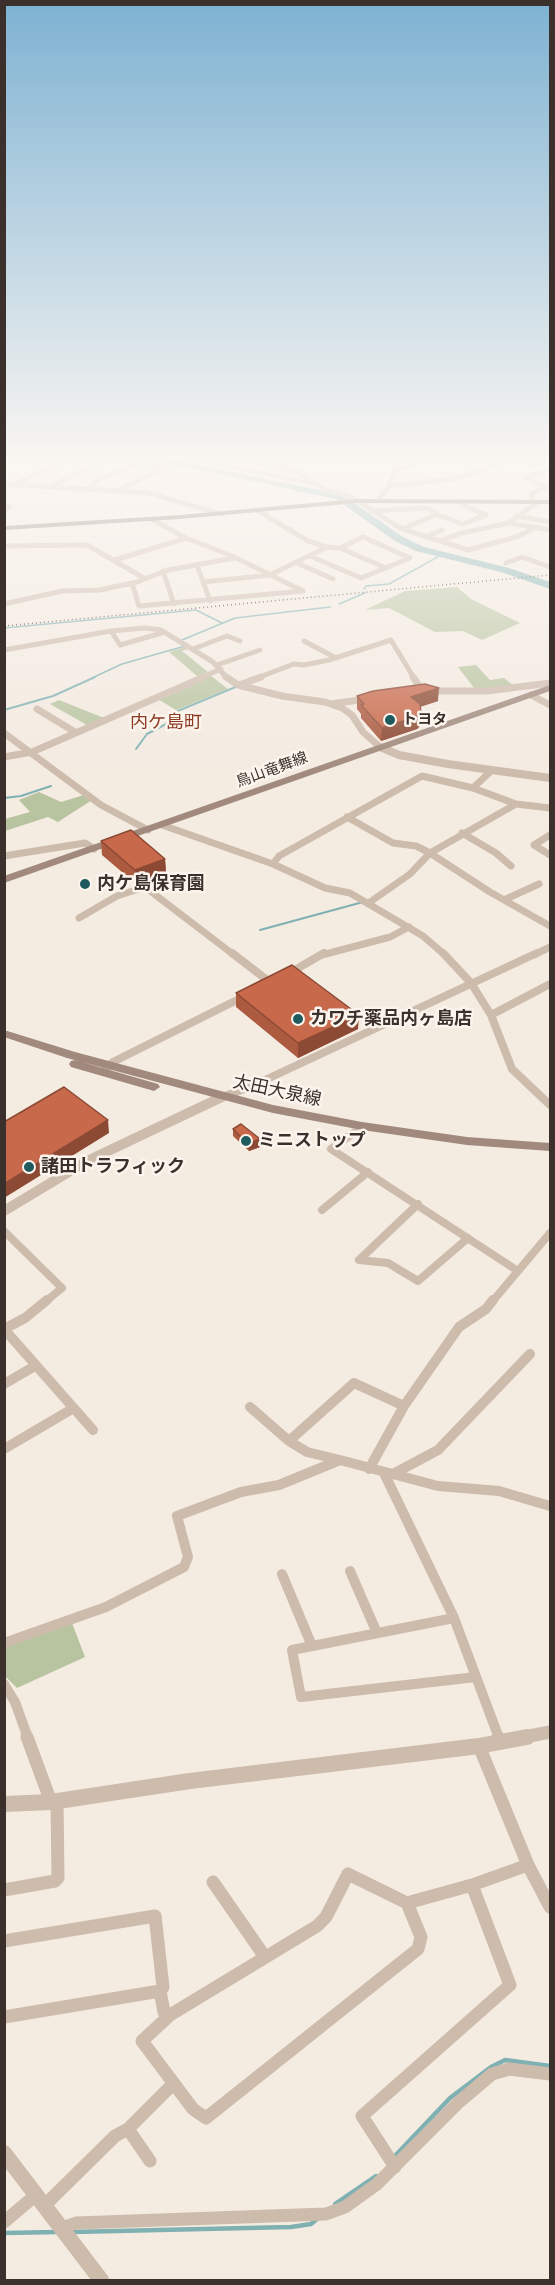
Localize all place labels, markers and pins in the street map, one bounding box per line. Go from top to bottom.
place label: トヨタ [402,711,447,729]
marker: トヨタ [383,713,397,727]
place label: 内ケ島保育園 [97,873,205,895]
marker: 内ケ島保育園 [78,877,92,891]
place label: カワチ薬品内ヶ島店 [310,1008,472,1030]
marker: カワチ薬品内ヶ島店 [291,1012,305,1026]
place label: ミニストップ [258,1130,366,1152]
marker: ミニストップ [239,1134,253,1148]
place label: 諸田トラフィック [41,1156,185,1178]
marker: 諸田トラフィック [22,1160,36,1174]

